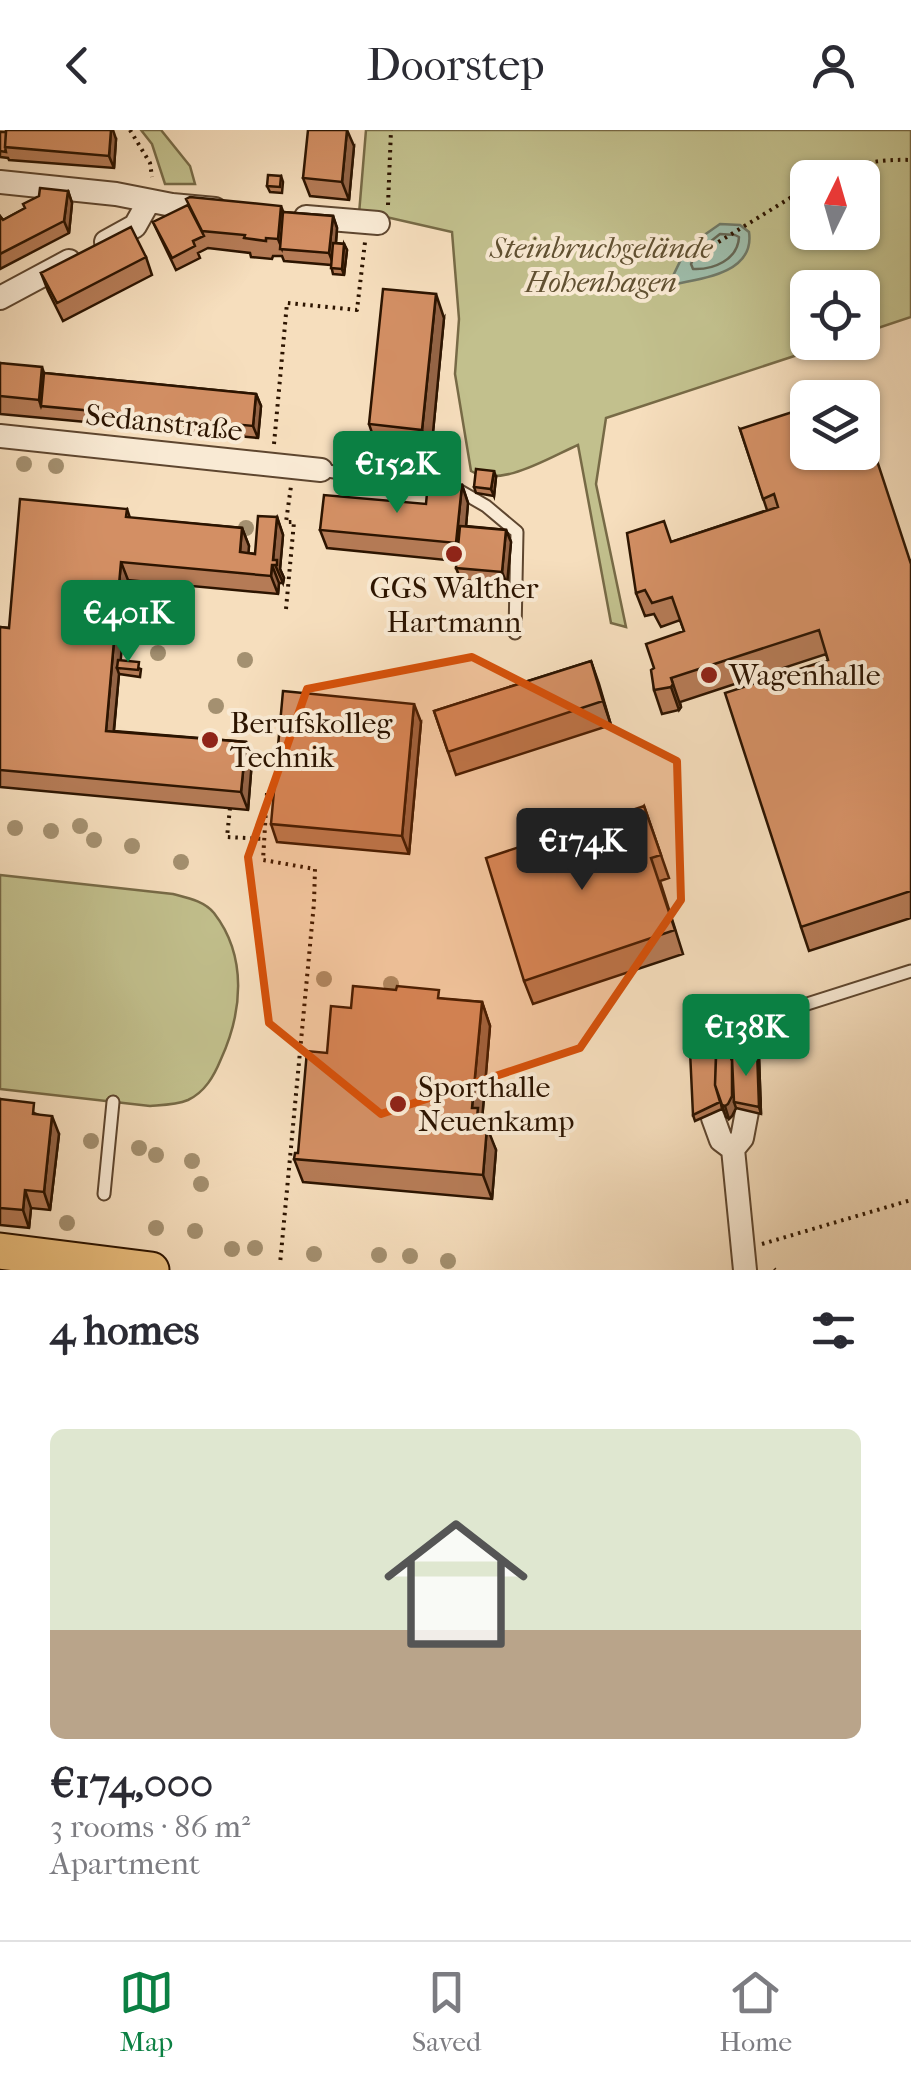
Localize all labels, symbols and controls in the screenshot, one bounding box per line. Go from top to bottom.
icon: back [50,38,105,93]
icon: person [806,38,861,93]
text: Doorstep [366,39,545,92]
north arrow [790,160,880,250]
map controls [790,160,880,470]
park label: Steinbruchgelände Hohenhagen [489,231,713,300]
button: locate [790,270,880,360]
button: layers [790,380,880,470]
street label: Sedanstraße [84,397,244,449]
pin: €152K [327,431,467,516]
text: €152K [355,445,439,482]
marker: GGS Walther Hartmann [443,543,465,565]
place label: GGS Walther Hartmann [370,571,539,640]
pin: €401K [58,580,198,665]
text: €401K [83,594,173,631]
place label: Wagenhalle [728,658,881,693]
marker: Wagenhalle [698,664,720,686]
place label: Berufskolleg Technik [230,706,393,775]
marker: Berufskolleg Technik [199,729,221,751]
pin: €174K [512,808,652,893]
text: €174K [538,822,626,859]
pin: €138K [676,994,816,1079]
text: €138K [705,1008,787,1045]
place label: Sporthalle Neuenkamp [418,1070,575,1139]
marker: Sporthalle Neuenkamp [387,1093,409,1115]
icon: filters [806,1303,861,1358]
text: 4 homes [50,1306,199,1355]
icon: home [366,1494,546,1674]
text: €174,000 [50,1759,213,1808]
text: 3 rooms · 86 m² [50,1808,250,1845]
text: Apartment [50,1845,200,1882]
tab: Map [119,1965,174,2058]
tab: Saved [412,1965,481,2058]
tab: Home [719,1965,792,2058]

